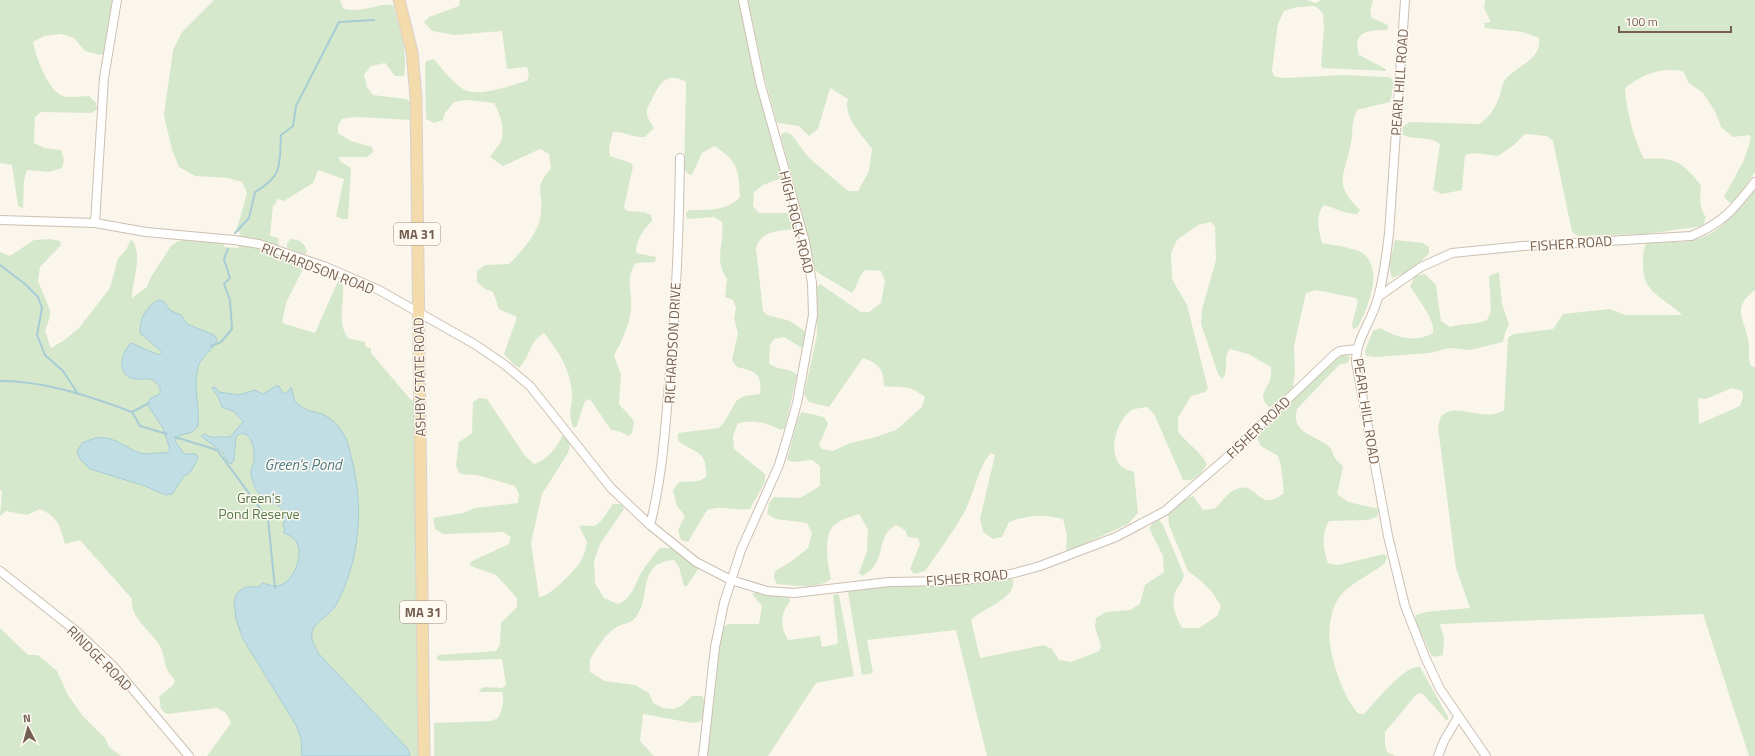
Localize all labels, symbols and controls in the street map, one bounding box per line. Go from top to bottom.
scale bar [1619,8,1731,34]
text: 100 m [1625,12,1658,31]
street label: PEARL HILL ROAD [1385,28,1413,136]
street label: HIGH ROCK ROAD [774,168,820,276]
road number: MA 31 [394,223,440,245]
street label: FISHER ROAD [1529,230,1613,256]
street label: RICHARDSON ROAD [258,237,378,299]
street label: RICHARDSON DRIVE [658,282,686,404]
street label: ASHBY STATE ROAD [407,317,431,437]
street label: PEARL HILL ROAD [1348,356,1386,466]
street label: FISHER ROAD [1221,391,1295,463]
water label: Green's Pond [265,453,343,476]
park label: Green's Pond Reserve [218,487,300,524]
street label: FISHER ROAD [925,563,1009,591]
road number: MA 31 [400,601,446,623]
street label: RINDGE ROAD [62,620,138,696]
north arrow [8,708,48,748]
text: N [22,710,32,726]

